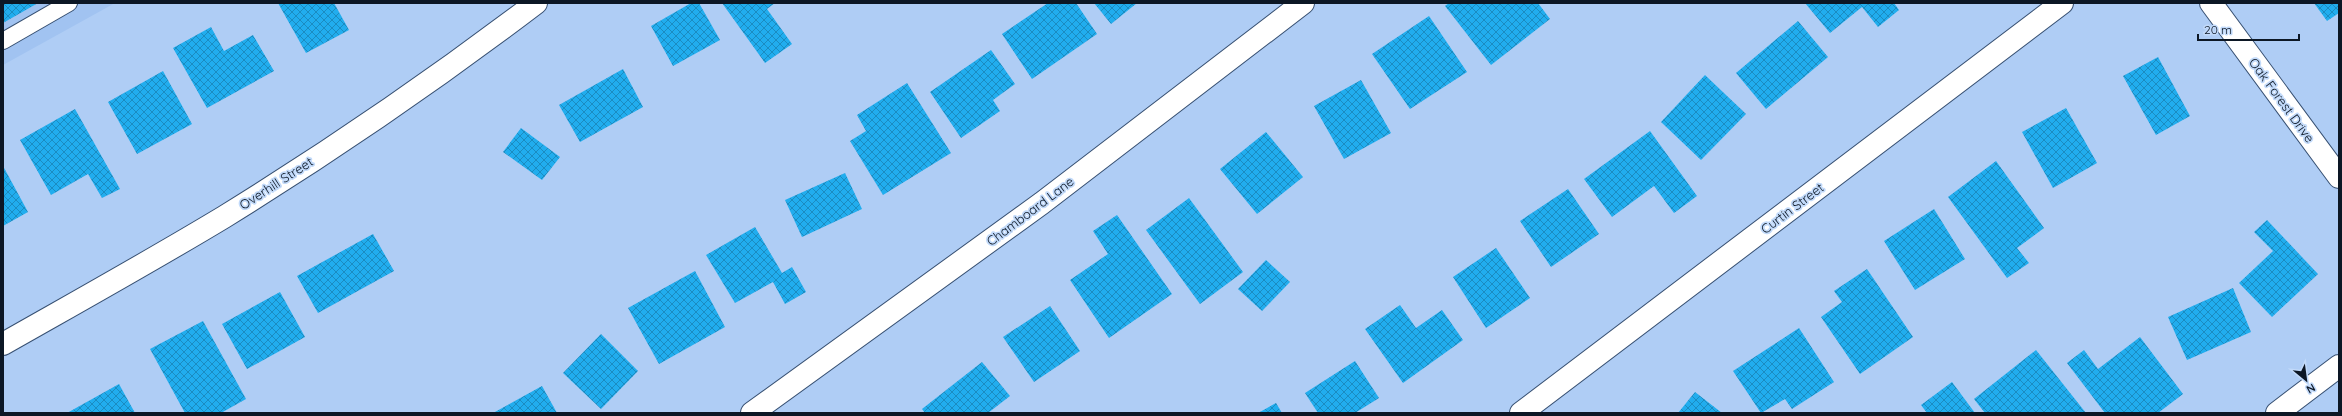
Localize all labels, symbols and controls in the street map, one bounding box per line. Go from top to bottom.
scale bar [2198,16,2299,42]
text: 20 m [2204,22,2232,37]
street label: Oak Forest Drive [2246,55,2318,145]
street label: Overhill Street [236,153,316,213]
street label: Chamboard Lane [983,173,1077,249]
street label: Curtin Street [1757,179,1827,237]
north arrow [2286,360,2326,400]
text: N [2304,381,2318,397]

